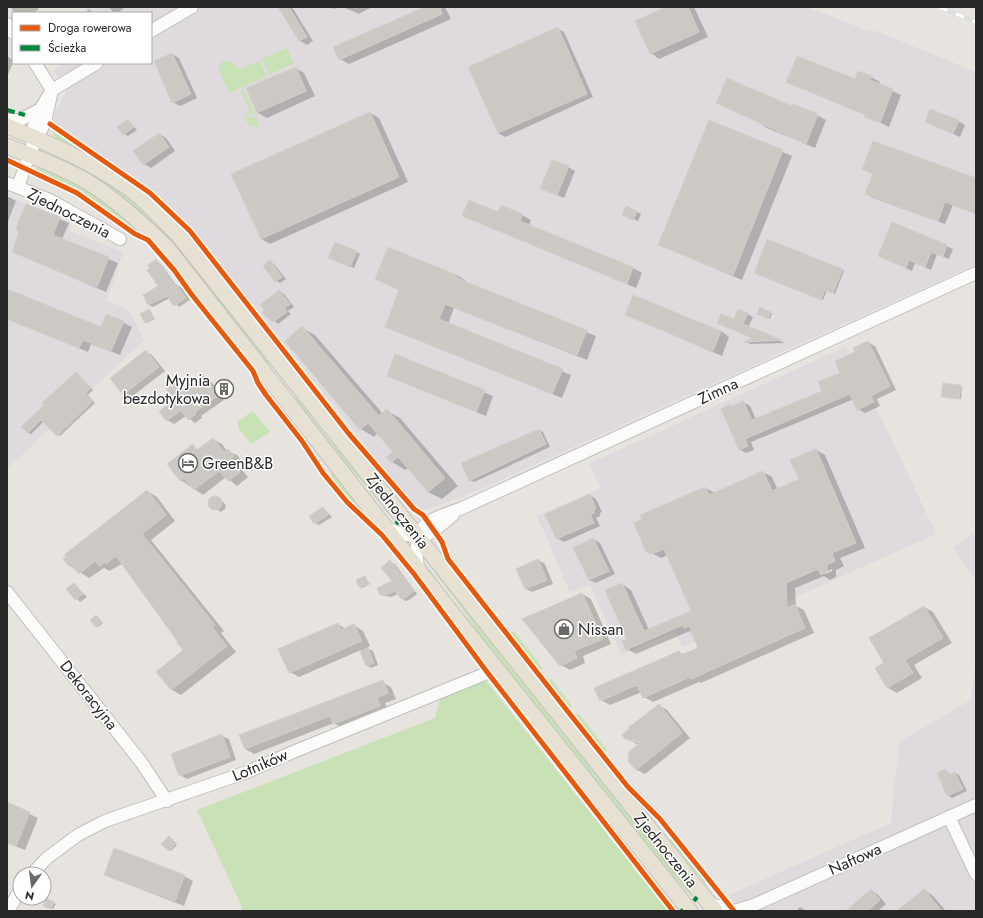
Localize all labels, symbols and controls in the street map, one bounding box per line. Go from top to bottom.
legend [12,12,152,64]
text: Droga rowerowa [48,19,132,37]
text: Ścieżka [48,39,86,57]
street label: Zjednoczenia [23,182,115,244]
place label: Myjnia bezdotykowa [123,369,210,410]
street label: Zimna [694,372,742,410]
building icon: Myjnia bezdotykowa [213,378,235,400]
hotel icon: GreenB&B [177,452,199,474]
place label: GreenB&B [202,452,273,475]
street label: Zjednoczenia [361,468,435,554]
shop icon: Nissan [553,618,575,640]
place label: Nissan [578,618,624,641]
street label: Dekoracyjna [55,655,123,735]
street label: Lotników [229,743,292,787]
street label: Zjednoczenia [629,808,703,892]
street label: Naftowa [825,837,885,881]
north arrow [12,866,52,906]
text: N [23,887,36,905]

